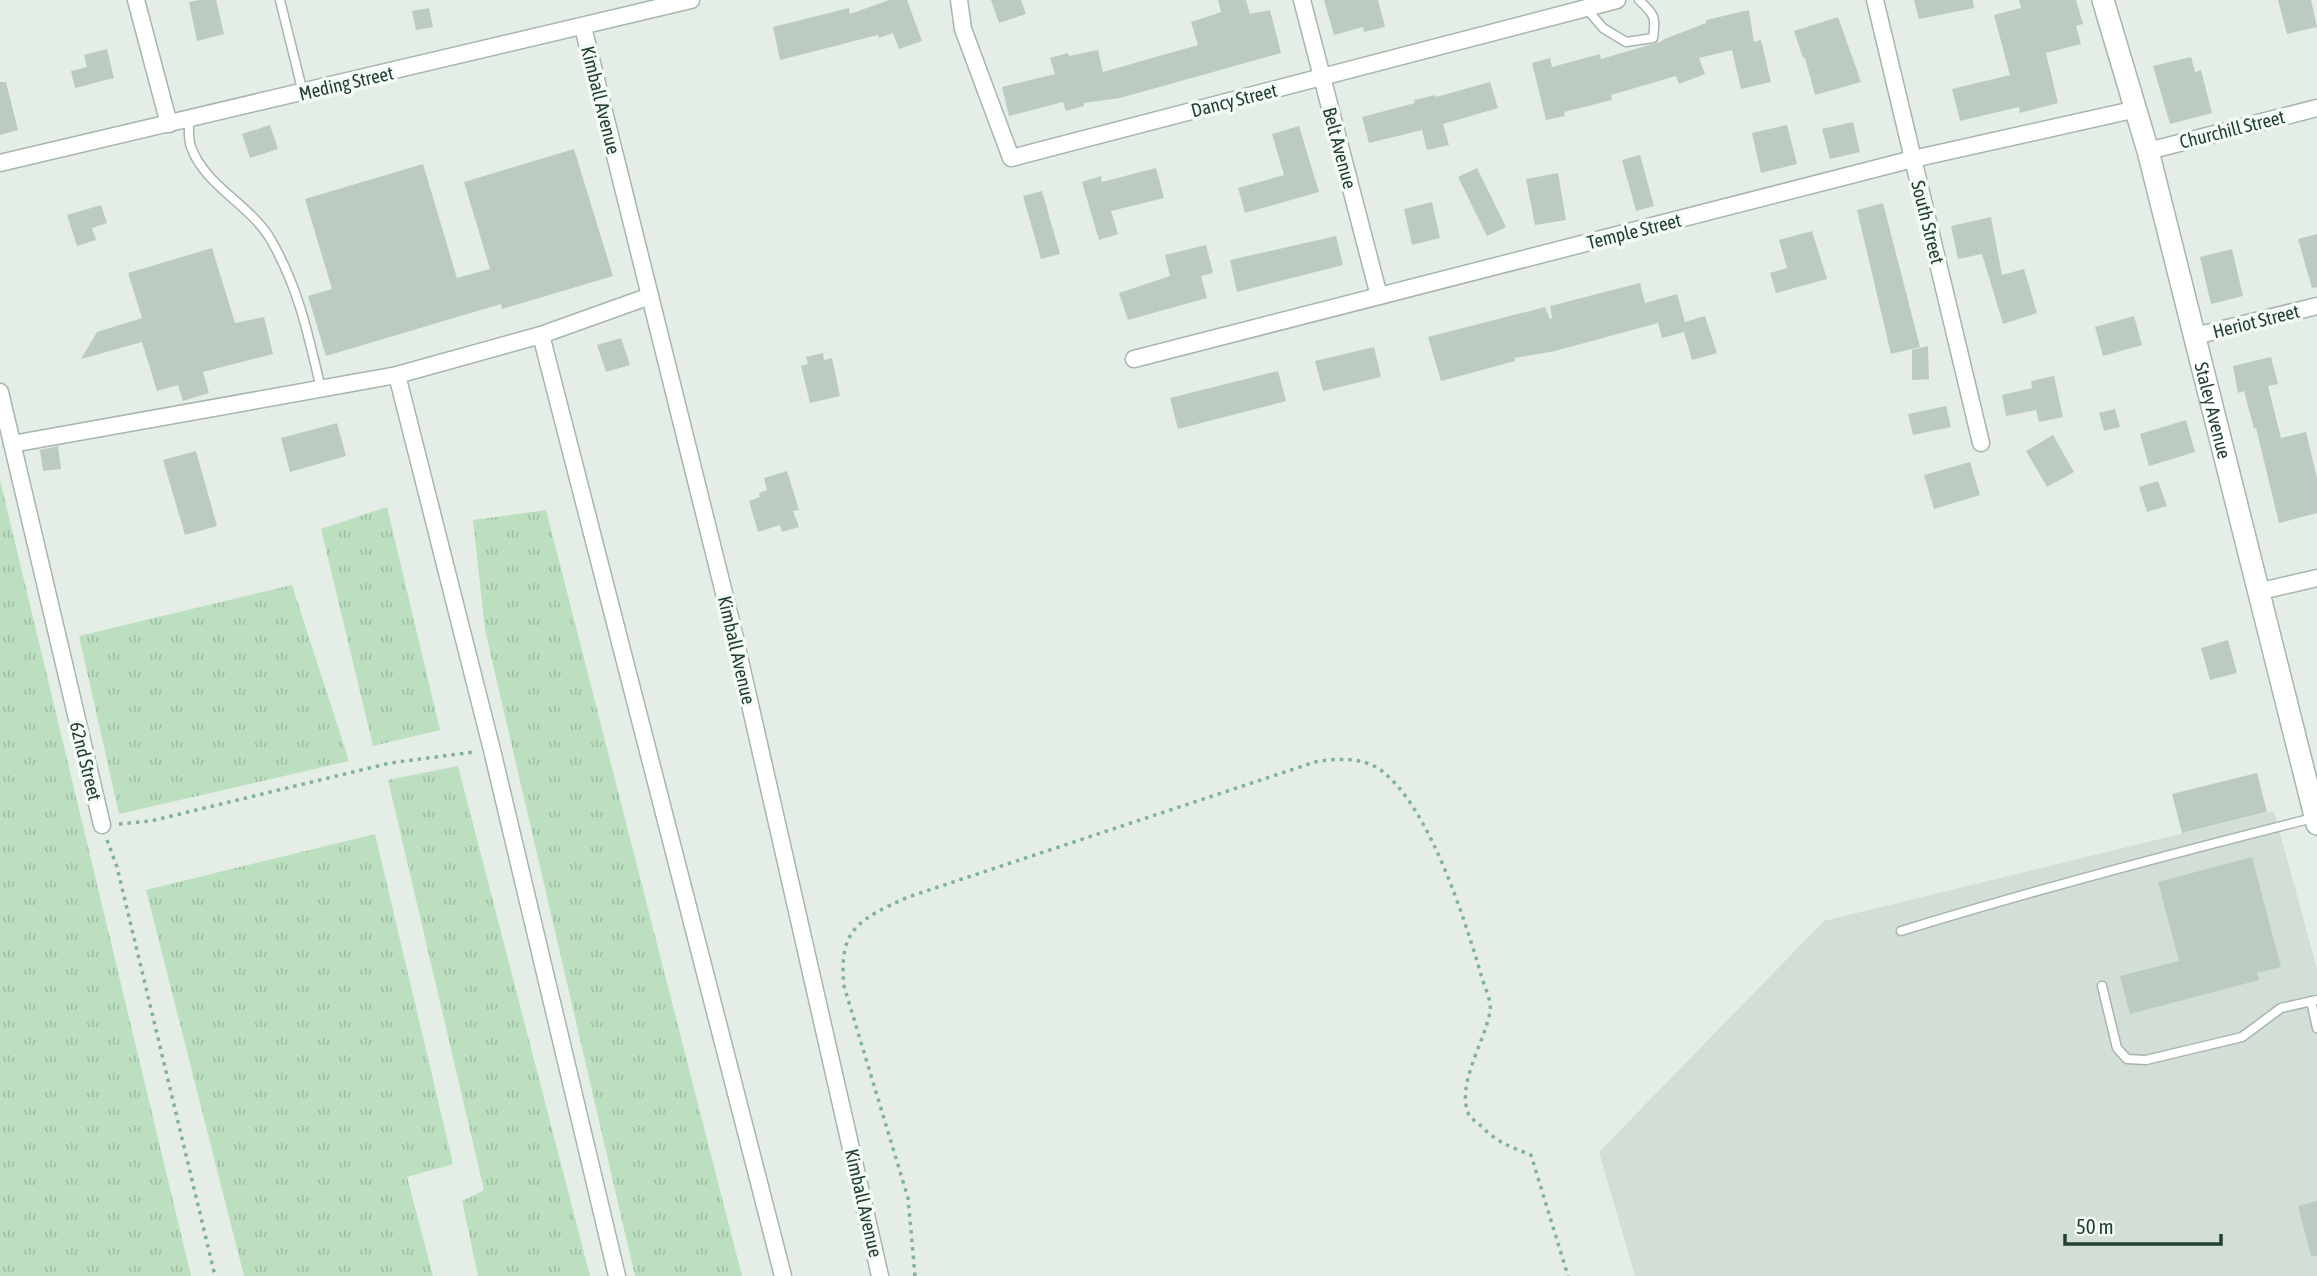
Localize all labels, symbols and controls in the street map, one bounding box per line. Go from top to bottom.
street label: Kimball Avenue [577,44,625,156]
street label: Meding Street [297,61,395,105]
street label: Dancy Street [1189,79,1279,121]
street label: Belt Avenue [1319,105,1361,191]
street label: Churchill Street [2177,105,2287,153]
street label: South Street [1907,178,1949,266]
street label: Temple Street [1585,209,1683,253]
street label: Heriot Street [2210,300,2302,342]
street label: Staley Avenue [2190,360,2236,461]
street label: Kimball Avenue [714,594,760,706]
street label: 62nd Street [66,719,106,803]
street label: Kimball Avenue [841,1147,887,1259]
scale bar [2065,1202,2221,1246]
text: 50 m [2076,1214,2114,1238]

